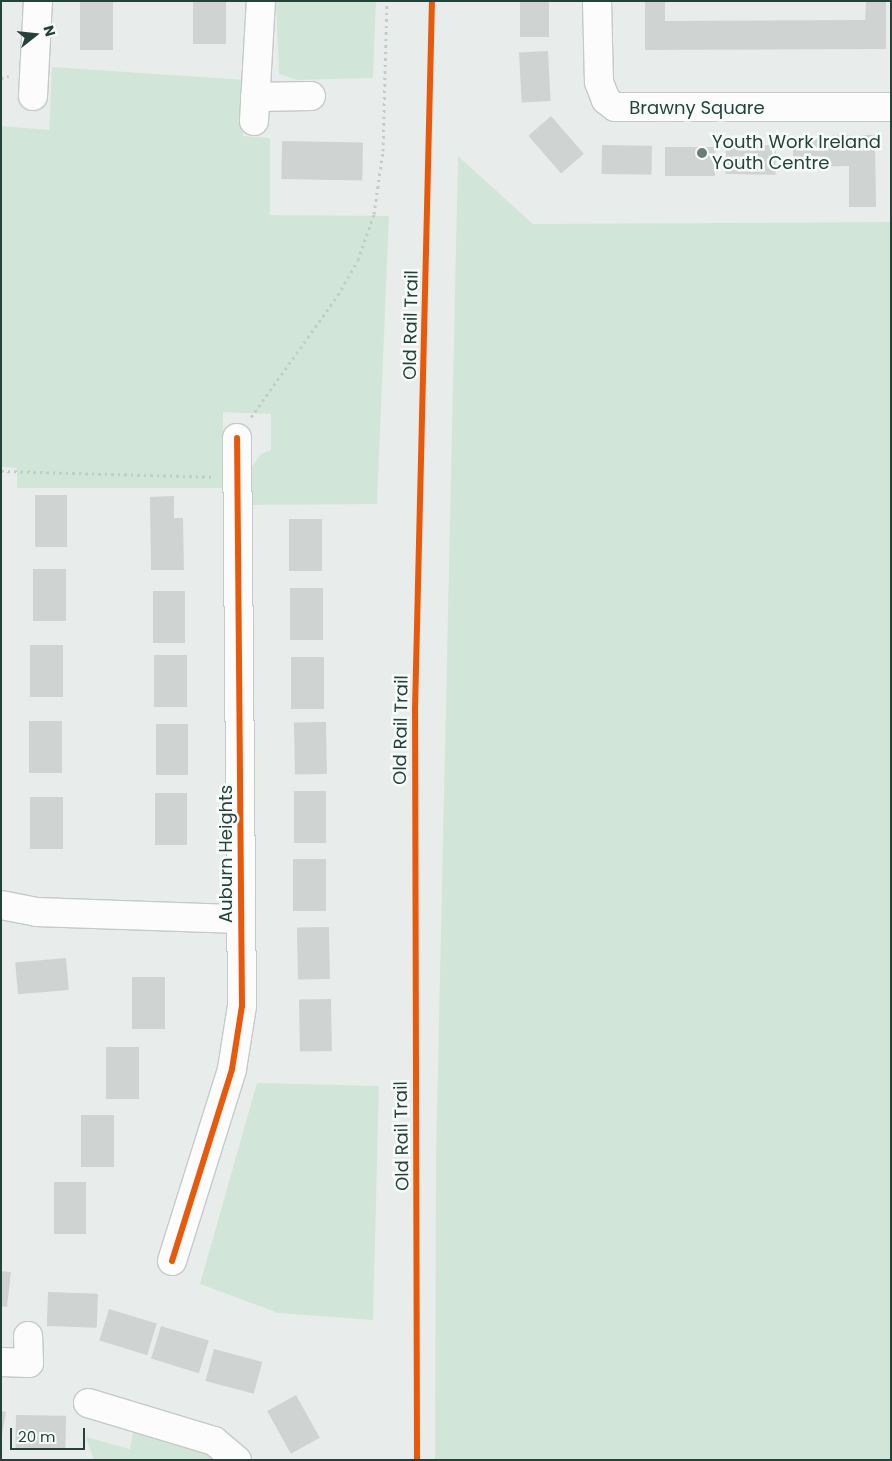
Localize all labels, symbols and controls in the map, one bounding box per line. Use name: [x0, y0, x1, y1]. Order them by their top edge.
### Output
north arrow: [10, 10, 60, 60]
text: N: [38, 23, 60, 39]
street label: Brawny Square: [629, 97, 765, 119]
place label: Youth Work Ireland Youth Centre: [712, 132, 881, 174]
marker: Youth Work Ireland Youth Centre: [696, 147, 708, 159]
street label: Old Rail Trail: [399, 270, 423, 380]
street label: Old Rail Trail: [389, 675, 413, 785]
street label: Auburn Heights: [215, 785, 237, 923]
street label: Old Rail Trail: [390, 1081, 414, 1191]
scale bar: [12, 1418, 88, 1450]
text: 20 m: [18, 1426, 56, 1447]

